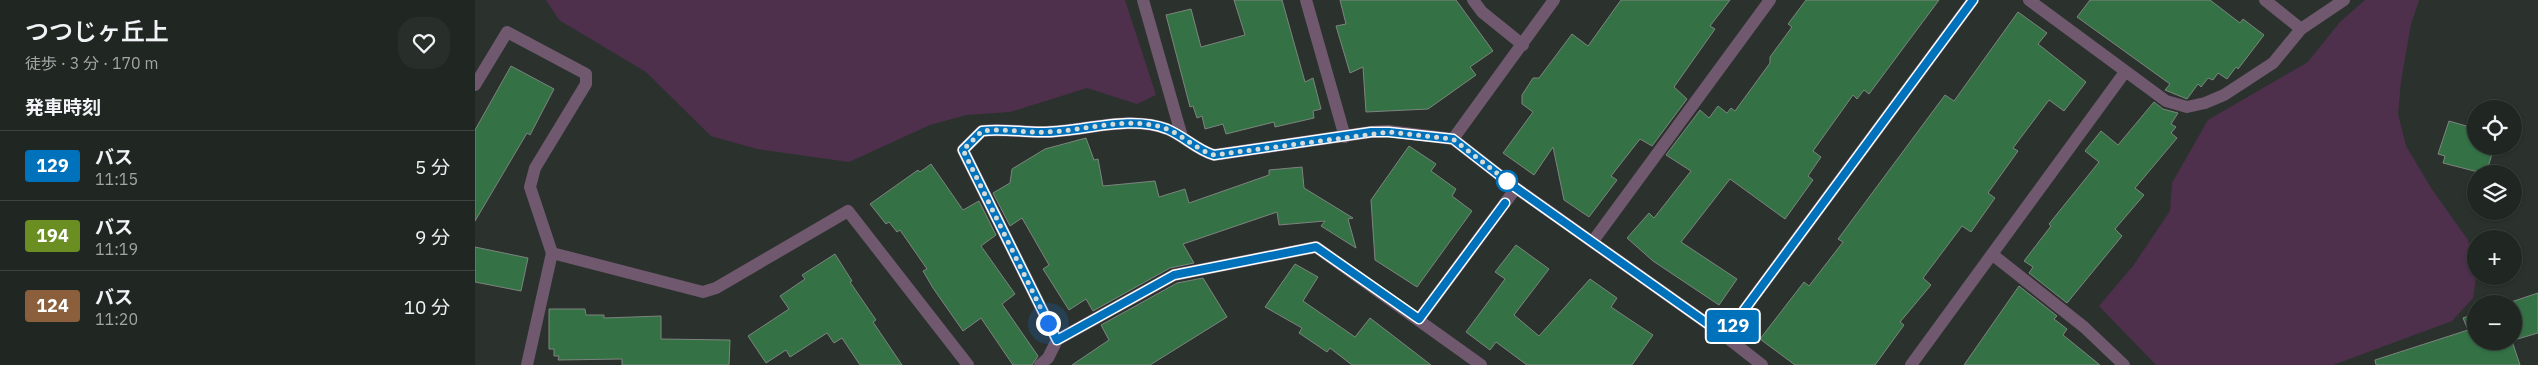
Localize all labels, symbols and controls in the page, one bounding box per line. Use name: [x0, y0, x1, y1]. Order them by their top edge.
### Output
text: つつじヶ丘上: [25, 15, 169, 47]
button: heart: [398, 17, 450, 69]
text: 徒歩 · 3 分 · 170 m: [25, 53, 158, 73]
text: 発車時刻: [25, 95, 101, 119]
map controls: [2467, 100, 2522, 350]
button: locate: [2467, 100, 2522, 155]
text: バス: [95, 145, 133, 169]
text: 129: [36, 154, 69, 177]
text: 5 分: [415, 155, 450, 179]
button: layers: [2467, 165, 2522, 220]
text: 11:15: [95, 169, 138, 189]
unlabelled marker: [1496, 170, 1518, 192]
text: バス: [95, 215, 133, 239]
text: 194: [36, 224, 69, 247]
text: 9 分: [415, 225, 450, 249]
button: +: [2467, 230, 2522, 285]
text: 11:19: [95, 239, 138, 259]
text: バス: [95, 285, 133, 309]
text: 124: [36, 294, 69, 317]
text: 10 分: [404, 295, 450, 319]
button: −: [2467, 295, 2522, 350]
text: 11:20: [95, 309, 138, 329]
line badge: 129: [1704, 310, 1762, 342]
your location: [1036, 311, 1061, 336]
text: 129: [1717, 314, 1749, 337]

